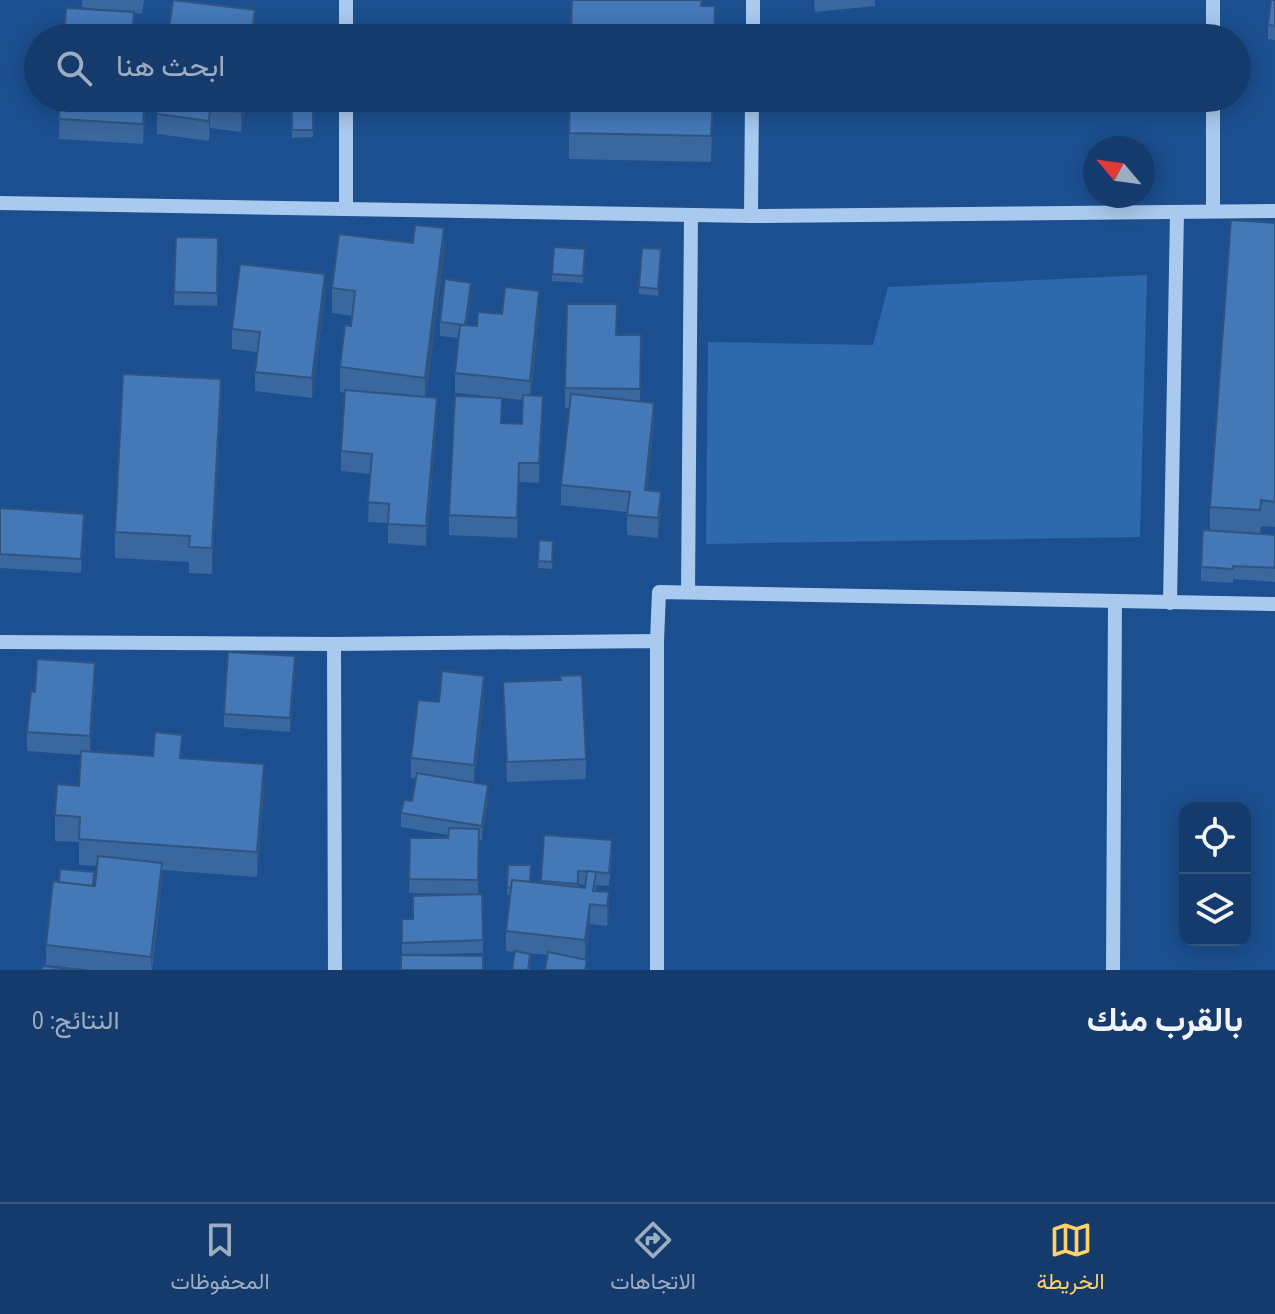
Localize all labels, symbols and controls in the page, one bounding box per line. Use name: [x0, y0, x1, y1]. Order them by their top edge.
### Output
search box: [24, 24, 1251, 112]
text: ابحث هنا: [116, 45, 225, 84]
icon: search: [52, 46, 96, 90]
north arrow: [1083, 136, 1155, 208]
map controls: [1179, 802, 1251, 946]
button: locate: [1179, 802, 1251, 874]
button: layers: [1179, 874, 1251, 946]
text: بالقرب منك: [1087, 996, 1243, 1040]
text: النتائج: 0: [32, 1003, 119, 1036]
tab: المحفوظات: [170, 1218, 270, 1301]
tab: الاتجاهات: [610, 1218, 696, 1301]
tab: الخريطة: [1037, 1218, 1105, 1301]

